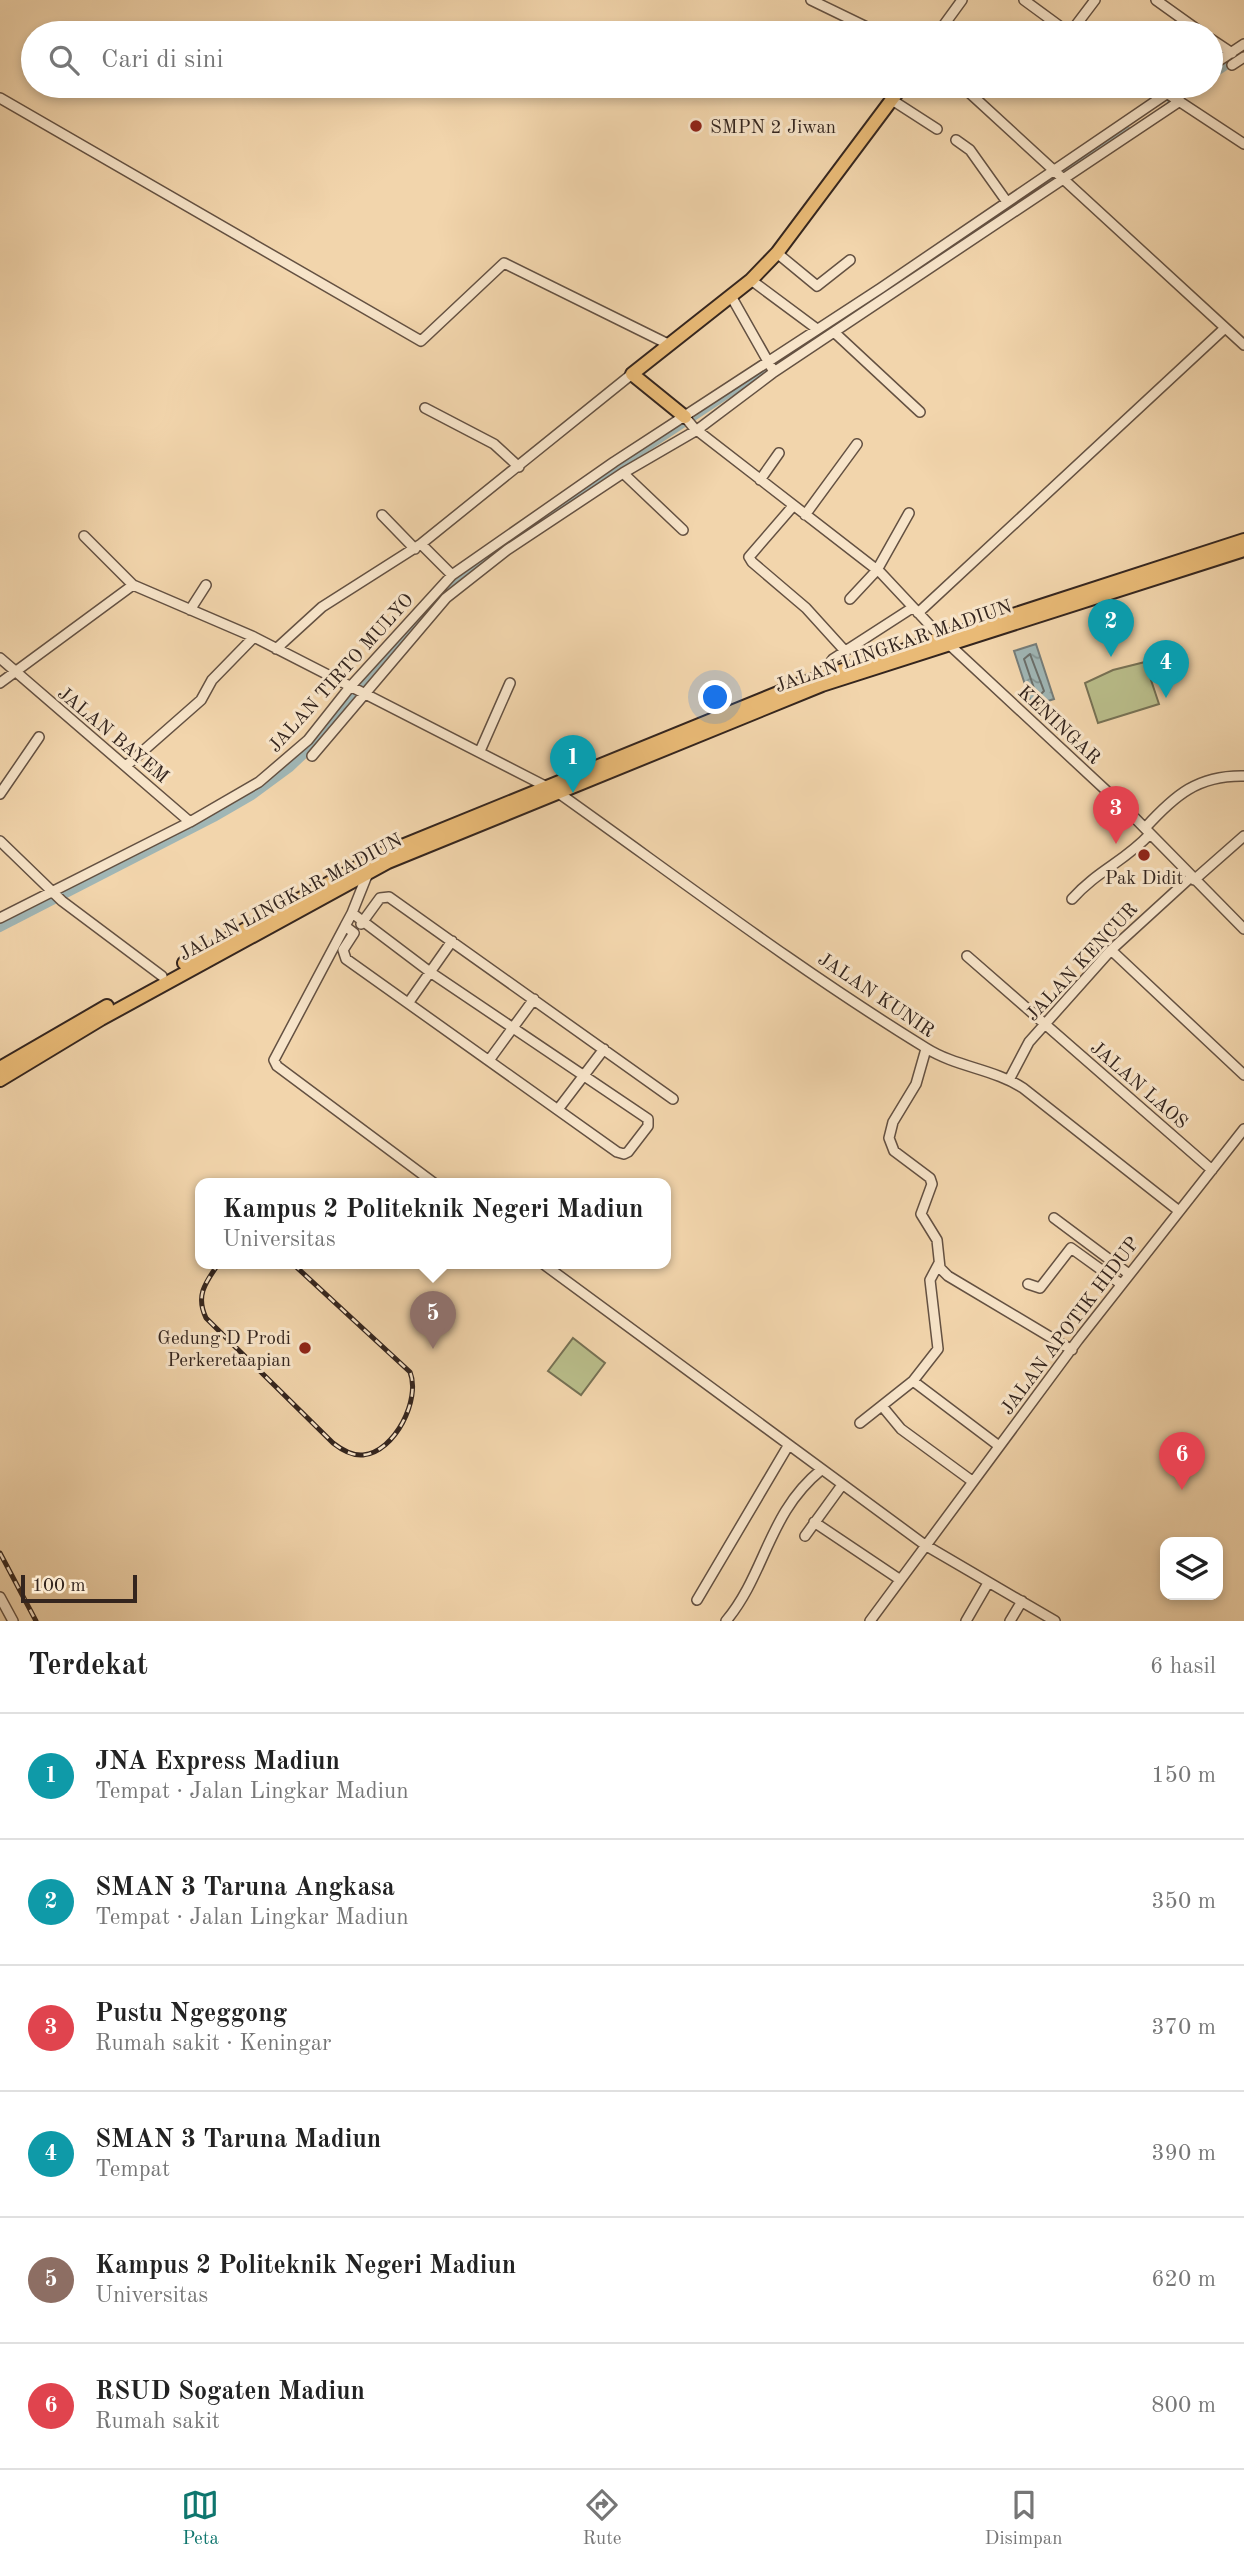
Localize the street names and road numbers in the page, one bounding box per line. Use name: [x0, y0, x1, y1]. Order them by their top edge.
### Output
street label: JALAN TIRTO MULYO: [266, 591, 418, 757]
street label: JALAN LINGKAR MADIUN: [773, 598, 1015, 697]
street label: KENINGAR: [1013, 683, 1103, 769]
street label: JALAN BAYEM: [53, 684, 171, 788]
street label: JALAN LINGKAR MADIUN: [177, 831, 406, 965]
street label: JALAN KENCUR: [1023, 900, 1142, 1026]
street label: JALAN KUNIR: [814, 950, 937, 1042]
street label: JALAN LAOS: [1086, 1039, 1191, 1133]
street label: JALAN APOTIK HIDUP: [998, 1234, 1144, 1419]

